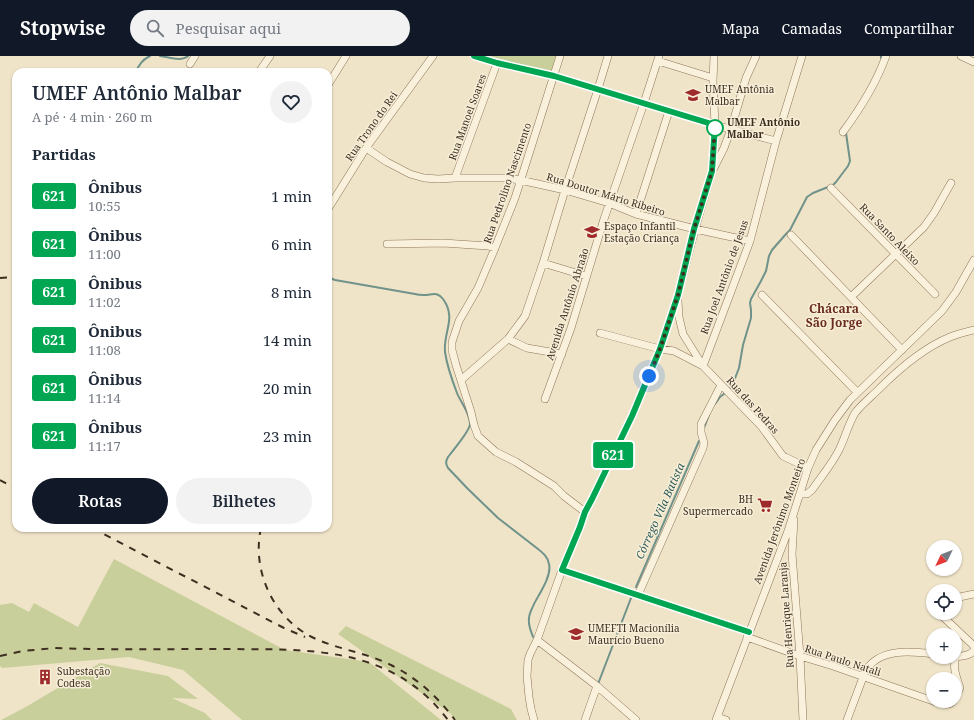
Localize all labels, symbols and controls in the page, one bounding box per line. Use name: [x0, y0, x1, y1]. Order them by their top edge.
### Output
search box: [130, 10, 410, 46]
text: Stopwise: [20, 15, 106, 41]
icon: search: [144, 17, 166, 39]
text: Pesquisar aqui: [176, 18, 281, 38]
text: Mapa: [722, 19, 760, 38]
text: Camadas: [782, 19, 842, 38]
text: Compartilhar: [864, 19, 954, 38]
street label: Rua Manoel Soares: [445, 71, 489, 162]
text: UMEF Antônio Malbar: [32, 80, 242, 106]
button: heart: [270, 81, 312, 123]
place label: UMEF Antônia Malbar: [705, 82, 775, 108]
school or university icon: UMEF Antônia Malbar: [684, 86, 702, 104]
street label: Rua Trono do Rei: [342, 88, 401, 164]
text: A pé · 4 min · 260 m: [32, 108, 152, 126]
place label: UMEF Antônio Malbar: [727, 115, 800, 141]
marker: UMEF Antônio Malbar: [706, 119, 724, 137]
street label: Rua Pedrolino Nascimento: [480, 121, 534, 245]
text: Partidas: [32, 144, 96, 164]
street label: Rua Doutor Mário Ribeiro: [545, 169, 667, 219]
text: Ônibus: [88, 177, 142, 197]
text: 621: [42, 186, 66, 205]
text: 1 min: [271, 186, 312, 206]
text: 10:55: [88, 197, 121, 215]
street label: Rua Santo Aleixo: [857, 200, 923, 268]
street label: Rua Joel Antônio de Jesus: [697, 217, 751, 336]
place label: Espaço Infantil Estação Criança: [604, 219, 680, 245]
school or university icon: Espaço Infantil Estação Criança: [583, 223, 601, 241]
text: Ônibus: [88, 225, 142, 245]
text: 621: [42, 234, 66, 253]
text: 6 min: [271, 234, 312, 254]
text: 11:00: [88, 245, 121, 263]
street label: Avenida Antônio Abraão: [542, 246, 592, 362]
text: Ônibus: [88, 273, 142, 293]
text: 621: [42, 282, 66, 301]
text: 8 min: [271, 282, 312, 302]
text: 11:02: [88, 293, 121, 311]
district label: Chácara São Jorge: [806, 300, 862, 331]
text: Ônibus: [88, 321, 142, 341]
text: 621: [42, 330, 66, 349]
text: 14 min: [263, 330, 312, 350]
text: 11:08: [88, 341, 121, 359]
your location: [639, 366, 659, 386]
text: Ônibus: [88, 369, 142, 389]
street label: Rua das Pedras: [724, 373, 783, 437]
text: 621: [42, 378, 66, 397]
text: 20 min: [263, 378, 312, 398]
text: 11:14: [88, 389, 121, 407]
text: Ônibus: [88, 417, 142, 437]
text: 621: [42, 426, 66, 445]
text: 23 min: [263, 426, 312, 446]
text: 11:17: [88, 437, 121, 455]
line badge: 621: [590, 442, 636, 468]
text: 621: [601, 445, 625, 464]
street label: Avenida Jerônimo Monteiro: [750, 456, 808, 586]
water label: Córrego Vila Batista: [632, 460, 688, 561]
button: Rotas: [32, 478, 168, 524]
button: Bilhetes: [176, 478, 312, 524]
place label: BH Supermercado: [683, 492, 753, 518]
supermarket icon: BH Supermercado: [756, 496, 774, 514]
north arrow: [926, 540, 962, 576]
map controls: [926, 540, 962, 708]
street label: Rua Henrique Laranja: [775, 561, 797, 669]
button: locate: [926, 584, 962, 620]
place label: UMEFTI Macionília Maurício Bueno: [588, 621, 680, 647]
school or university icon: UMEFTI Macionília Maurício Bueno: [567, 625, 585, 643]
button: +: [926, 628, 962, 664]
street label: Rua Paulo Natali: [803, 641, 884, 679]
place label: Subestação Codesa: [57, 664, 110, 690]
building icon: Subestação Codesa: [36, 668, 54, 686]
button: −: [926, 672, 962, 708]

